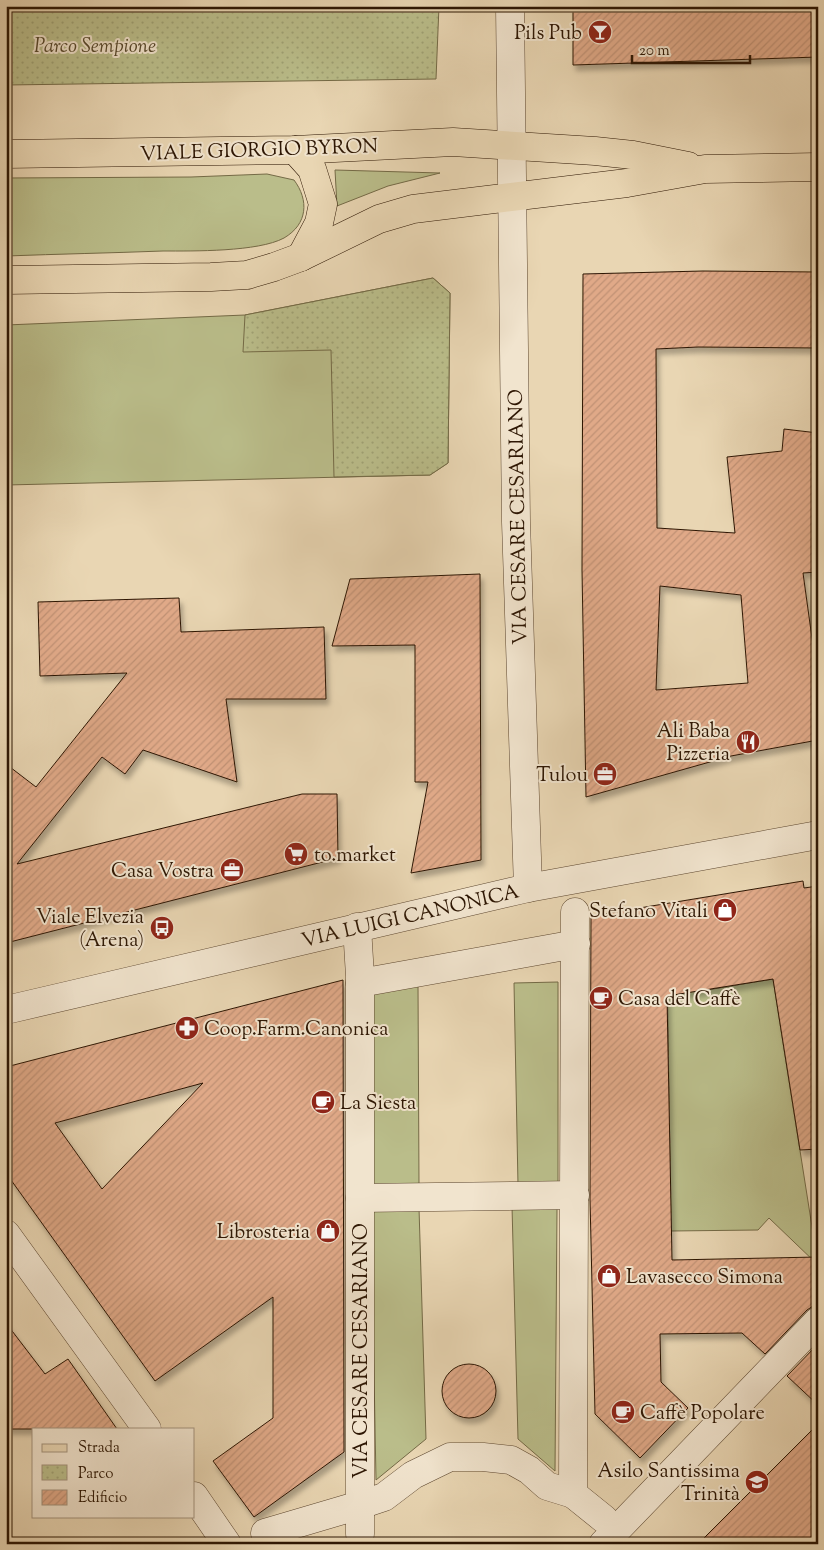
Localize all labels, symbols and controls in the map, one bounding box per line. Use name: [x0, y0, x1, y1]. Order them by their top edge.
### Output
bar icon: Pils Pub: [587, 19, 613, 45]
place label: Pils Pub: [514, 20, 582, 49]
scale bar: [632, 32, 749, 64]
park label: Parco Sempione: [34, 33, 156, 62]
text: 20 m: [639, 41, 670, 62]
street label: VIALE GIORGIO BYRON: [140, 133, 379, 170]
street label: VIA CESARE CESARIANO: [503, 389, 536, 645]
place label: Ali Baba Pizzeria: [656, 718, 730, 770]
restaurant icon: Ali Baba Pizzeria: [735, 729, 761, 755]
office icon: Tulou: [592, 761, 618, 787]
place label: Tulou: [536, 762, 588, 791]
supermarket icon: to.market: [283, 841, 309, 867]
place label: to.market: [314, 842, 396, 871]
office icon: Casa Vostra: [219, 857, 245, 883]
place label: Casa Vostra: [111, 858, 214, 887]
street label: VIA LUIGI CANONICA: [299, 878, 522, 957]
shop icon: Stefano Vitali: [712, 897, 738, 923]
place label: Stefano Vitali: [589, 898, 708, 927]
place label: Viale Elvezia (Arena): [36, 904, 144, 956]
bus stop icon: Viale Elvezia (Arena): [149, 915, 175, 941]
cafe icon: Casa del Caffè: [588, 985, 614, 1011]
place label: Casa del Caffè: [618, 986, 741, 1015]
pharmacy icon: Coop.Farm.Canonica: [174, 1015, 200, 1041]
place label: Coop.Farm.Canonica: [204, 1016, 388, 1045]
cafe icon: La Siesta: [310, 1089, 336, 1115]
place label: La Siesta: [340, 1090, 416, 1119]
shop icon: Librosteria: [315, 1218, 341, 1244]
place label: Librosteria: [217, 1219, 310, 1248]
street label: VIA CESARE CESARIANO: [348, 1223, 377, 1479]
shop icon: Lavasecco Simona: [596, 1263, 622, 1289]
place label: Lavasecco Simona: [626, 1264, 783, 1293]
cafe icon: Caffè Popolare: [610, 1399, 636, 1425]
place label: Caffè Popolare: [640, 1400, 765, 1429]
legend: [32, 1428, 195, 1518]
text: Strada: [78, 1438, 120, 1459]
place label: Asilo Santissima Trinità: [597, 1458, 740, 1510]
text: Parco: [78, 1464, 114, 1485]
school or university icon: Asilo Santissima Trinità: [744, 1469, 770, 1495]
text: Edificio: [78, 1488, 127, 1509]

